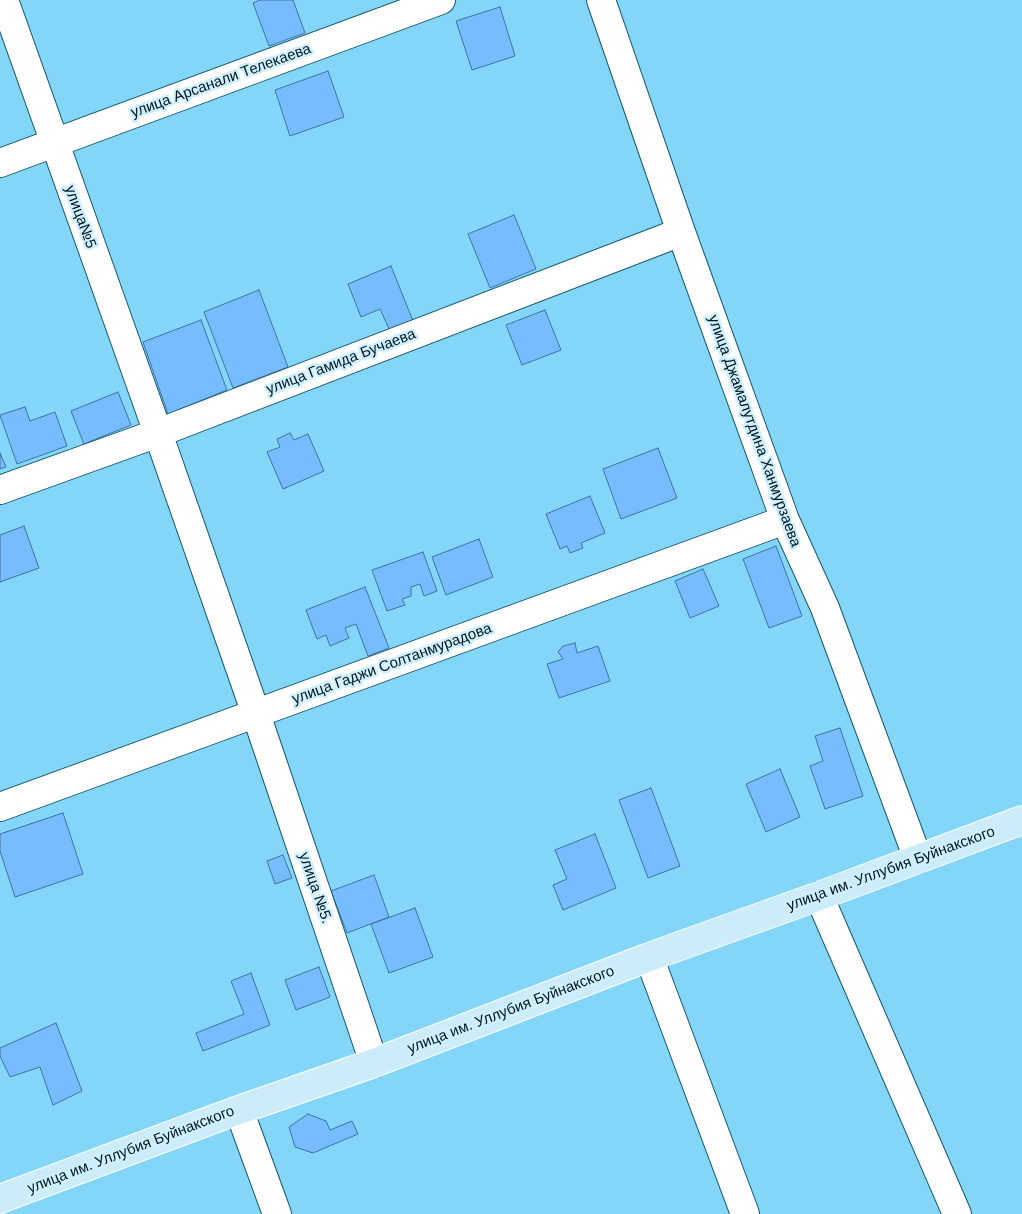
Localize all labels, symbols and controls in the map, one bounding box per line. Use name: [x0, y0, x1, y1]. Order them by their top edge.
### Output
street label: улица Арсанали Телекаева: [128, 40, 314, 122]
street label: улица№5: [60, 183, 100, 251]
street label: улица Джамалутдина Ханмурзаева: [704, 313, 804, 549]
street label: улица Гамида Бучаева: [264, 325, 418, 399]
street label: улица Гаджи Солтанмурадова: [290, 619, 494, 709]
street label: улица им. Уллубия Буйнакского: [784, 823, 998, 915]
street label: улица №5.: [294, 850, 336, 926]
street label: улица им. Уллубия Буйнакского: [405, 962, 617, 1058]
street label: улица им. Уллубия Буйнакского: [25, 1102, 237, 1198]

